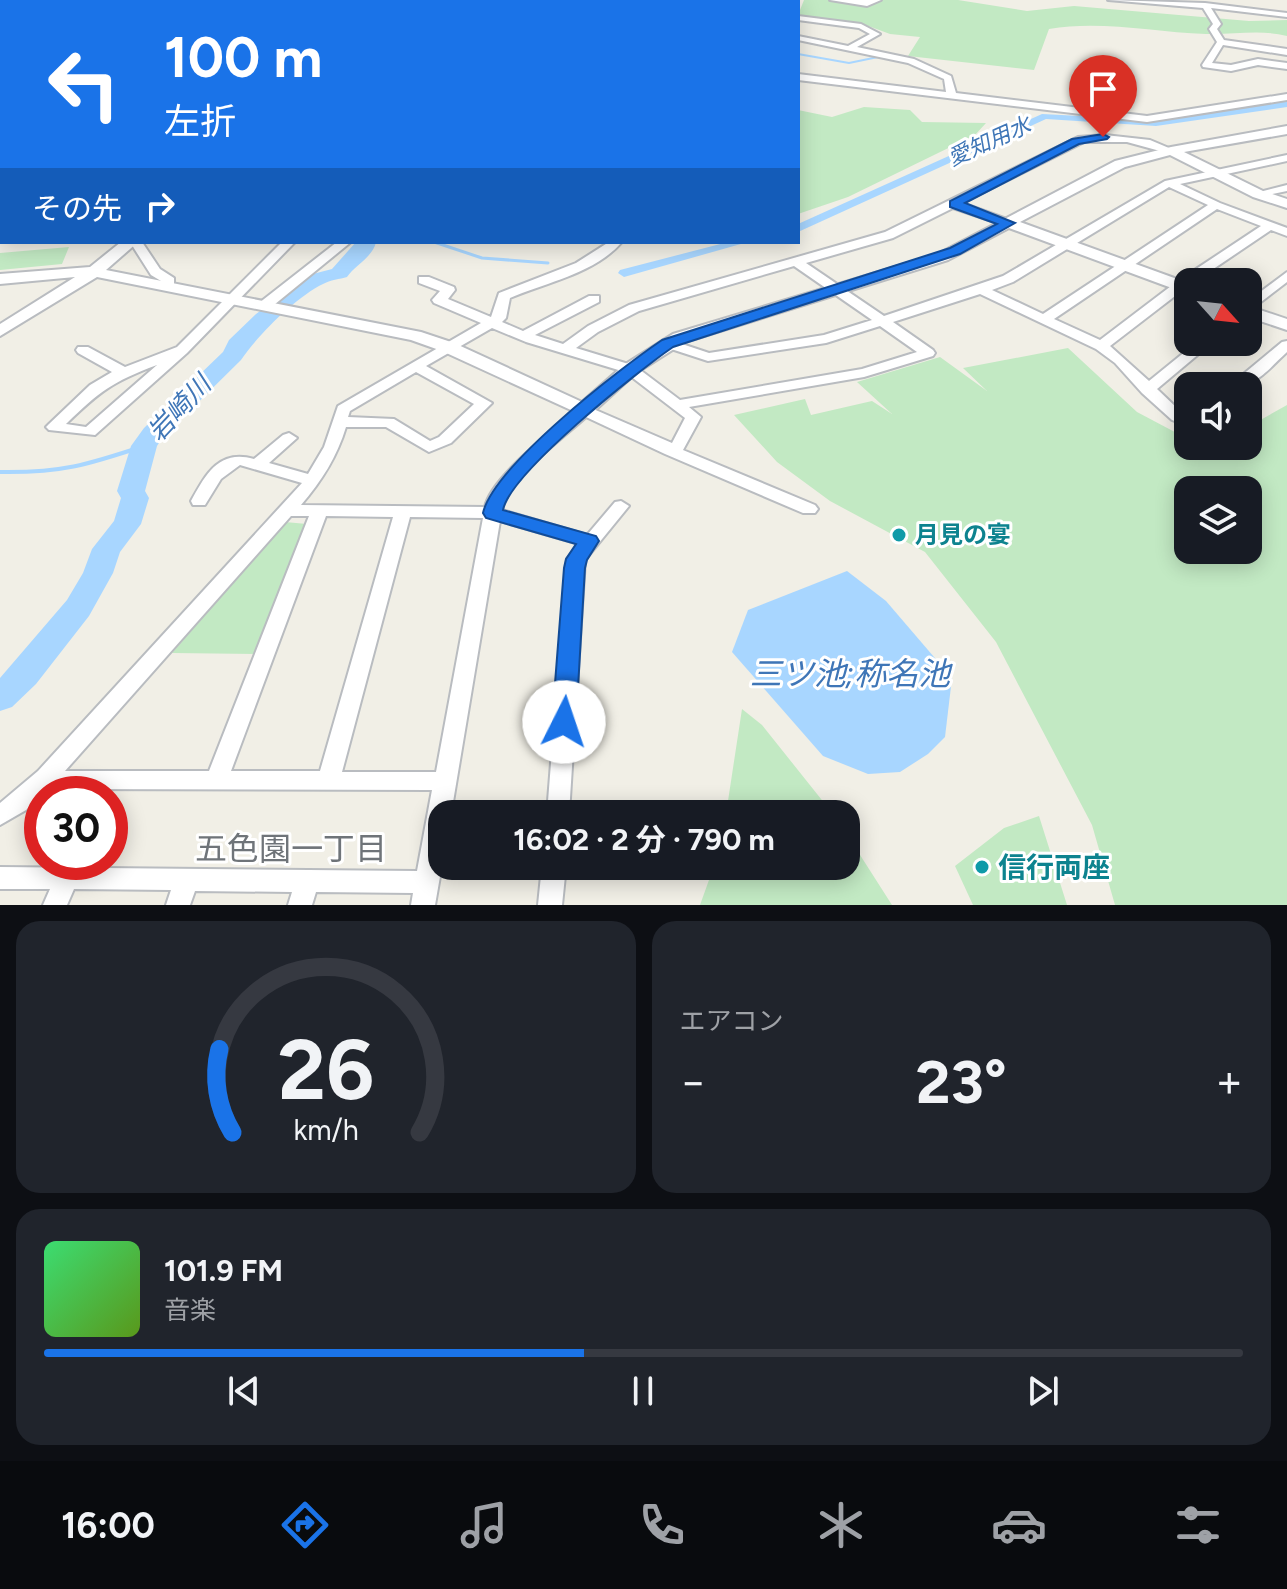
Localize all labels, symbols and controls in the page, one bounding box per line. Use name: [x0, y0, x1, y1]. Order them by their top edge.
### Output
text: 100 m: [164, 24, 322, 91]
icon: left: [32, 32, 136, 136]
pin: [1069, 55, 1137, 137]
icon: arrive: [1081, 67, 1125, 111]
text: 左折: [164, 100, 236, 143]
water label: 愛知用水: [944, 110, 1037, 172]
icon: right: [138, 184, 182, 228]
text: その先: [32, 190, 122, 227]
north arrow: [1174, 268, 1262, 356]
map controls: [1174, 268, 1262, 564]
water label: 岩崎川: [141, 366, 219, 447]
button: sound: [1174, 372, 1262, 460]
button: layers: [1174, 476, 1262, 564]
place label: 月見の宴: [915, 520, 1011, 549]
marker: 月見の宴: [890, 526, 908, 544]
water label: 三ツ池;称名池: [750, 655, 953, 693]
position arrow: [522, 680, 606, 764]
speed limit sign: 30: [24, 776, 128, 880]
text: 16:02 · 2 分 · 790 m: [513, 821, 775, 858]
district label: 五色園一丁目: [195, 830, 387, 868]
place label: 信行両座: [998, 850, 1110, 884]
marker: 信行両座: [973, 858, 991, 876]
text: エアコン: [680, 1005, 784, 1037]
text: 26: [278, 1020, 374, 1120]
text: 23°: [916, 1046, 1007, 1118]
text: −: [680, 1055, 707, 1108]
text: +: [1216, 1055, 1243, 1108]
text: km/h: [293, 1113, 358, 1147]
text: 101.9 FM: [164, 1252, 283, 1289]
text: 音楽: [164, 1294, 216, 1326]
icon: previous: [222, 1369, 266, 1413]
icon: pause: [621, 1369, 665, 1413]
icon: next: [1021, 1369, 1065, 1413]
icon: directions: [277, 1497, 333, 1553]
icon: music: [456, 1497, 512, 1553]
icon: phone: [634, 1497, 690, 1553]
icon: climate: [813, 1497, 869, 1553]
icon: car: [991, 1497, 1047, 1553]
icon: filters: [1170, 1497, 1226, 1553]
text: 16:00: [61, 1504, 155, 1547]

